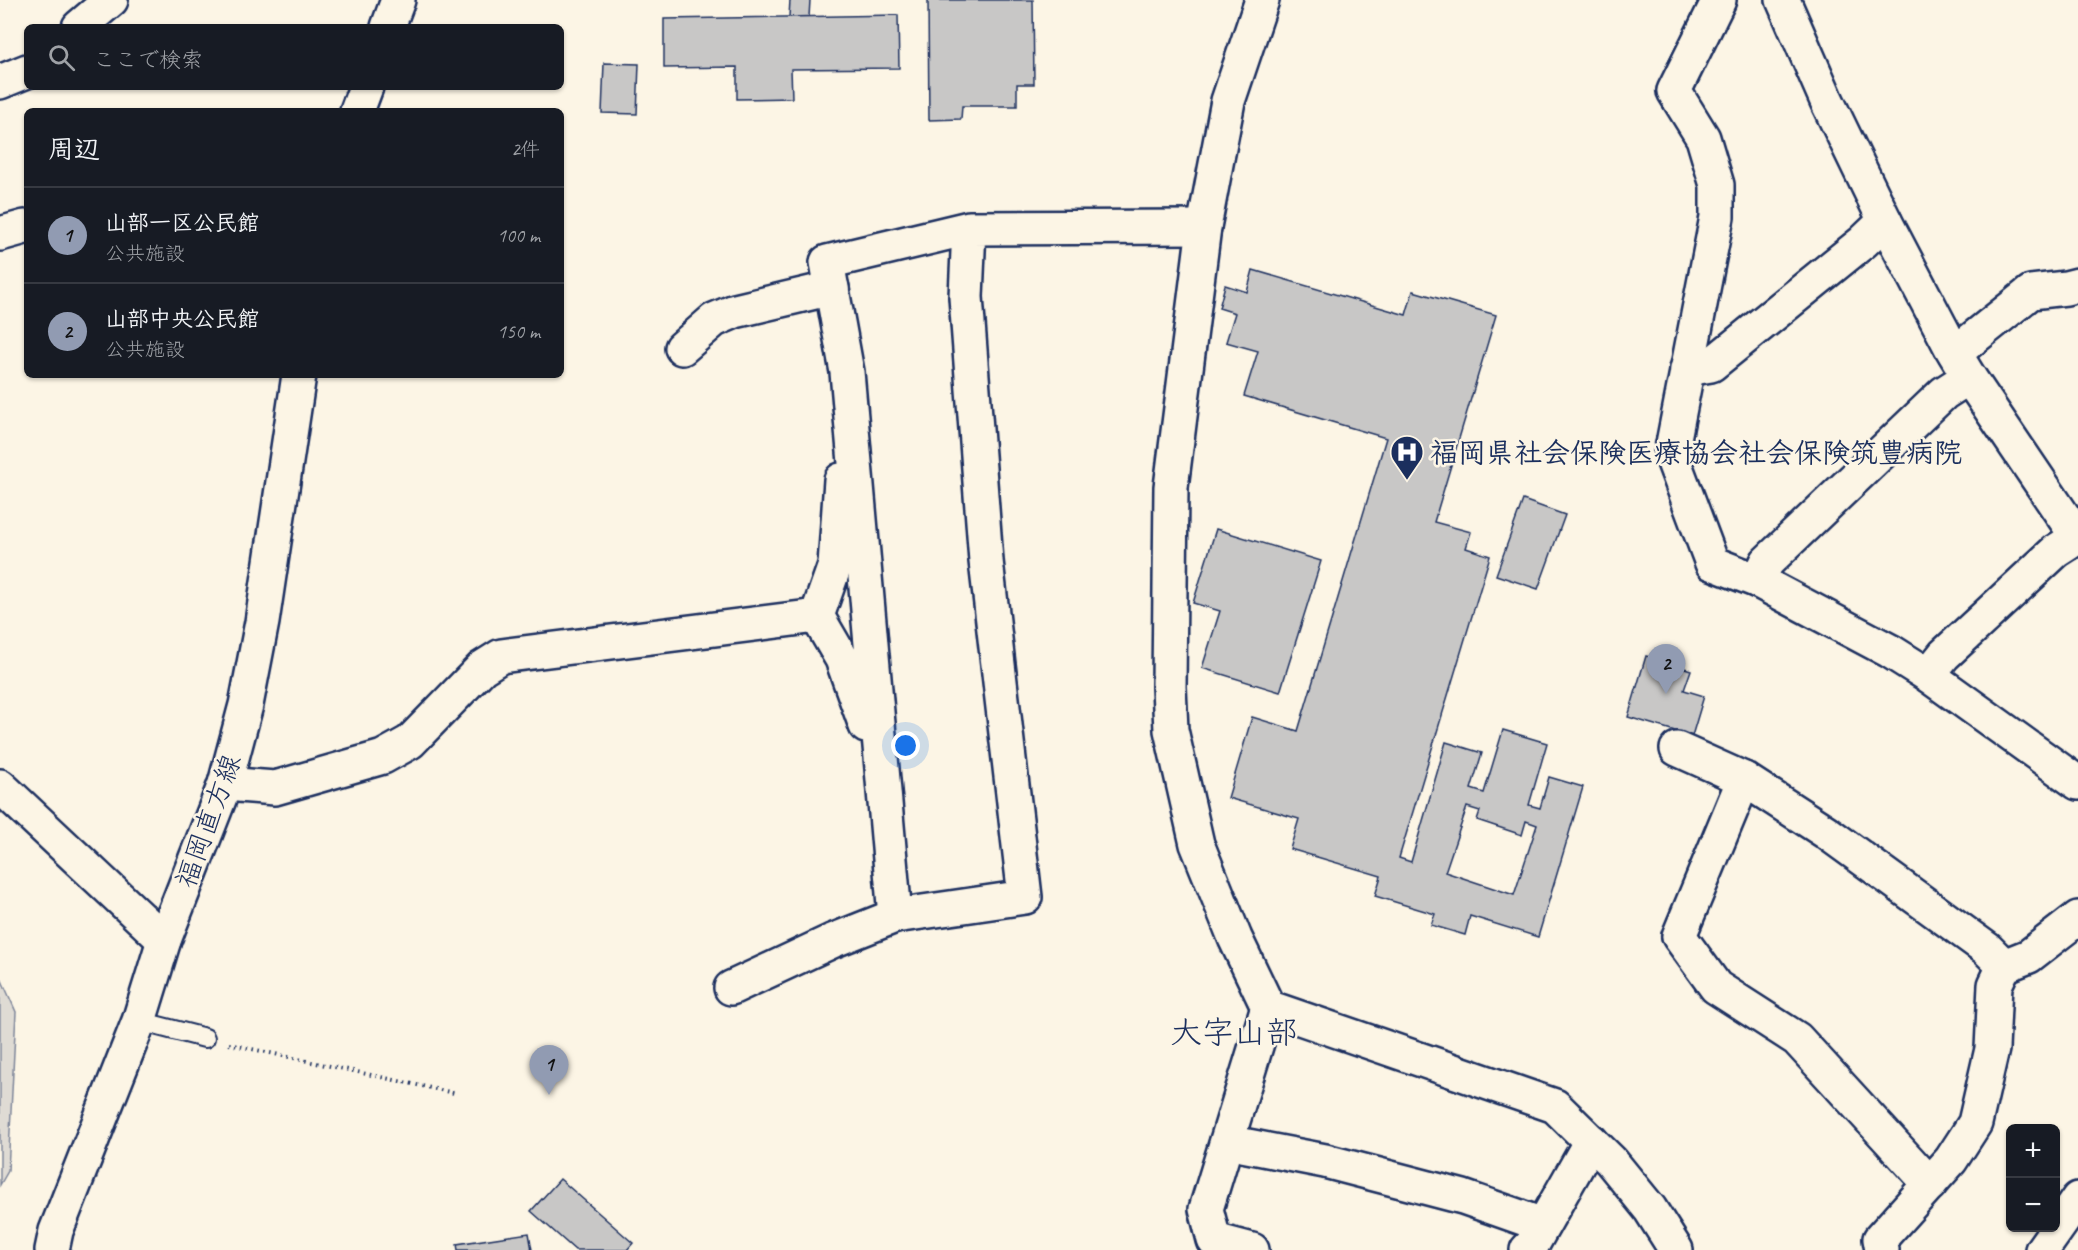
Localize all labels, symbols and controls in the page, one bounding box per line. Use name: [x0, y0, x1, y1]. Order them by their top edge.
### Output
search box: [24, 24, 564, 90]
icon: search: [45, 41, 78, 74]
text: ここで検索: [93, 46, 203, 74]
text: 周辺: [48, 133, 100, 166]
text: 2件: [511, 137, 540, 162]
text: 山部一区公民館: [105, 209, 259, 237]
text: 1: [63, 223, 72, 248]
text: 100 m: [497, 223, 540, 248]
text: 公共施設: [105, 241, 185, 266]
text: 山部中央公民館: [105, 305, 259, 333]
text: 2: [63, 319, 72, 344]
text: 150 m: [497, 319, 540, 344]
text: 公共施設: [105, 337, 185, 362]
hospital icon: 福岡県社会保険医療協会社会保険筑豊病院: [1389, 434, 1425, 481]
place label: 福岡県社会保険医療協会社会保険筑豊病院: [1430, 435, 1962, 470]
pin: 2: [1646, 644, 1686, 694]
your location: [891, 731, 920, 760]
street label: 福岡直方線: [168, 749, 248, 893]
district label: 大字山部: [1170, 1012, 1298, 1053]
pin: 1: [530, 1046, 568, 1095]
map controls: [2006, 1124, 2060, 1232]
button: +: [2006, 1124, 2060, 1178]
button: −: [2006, 1178, 2060, 1232]

